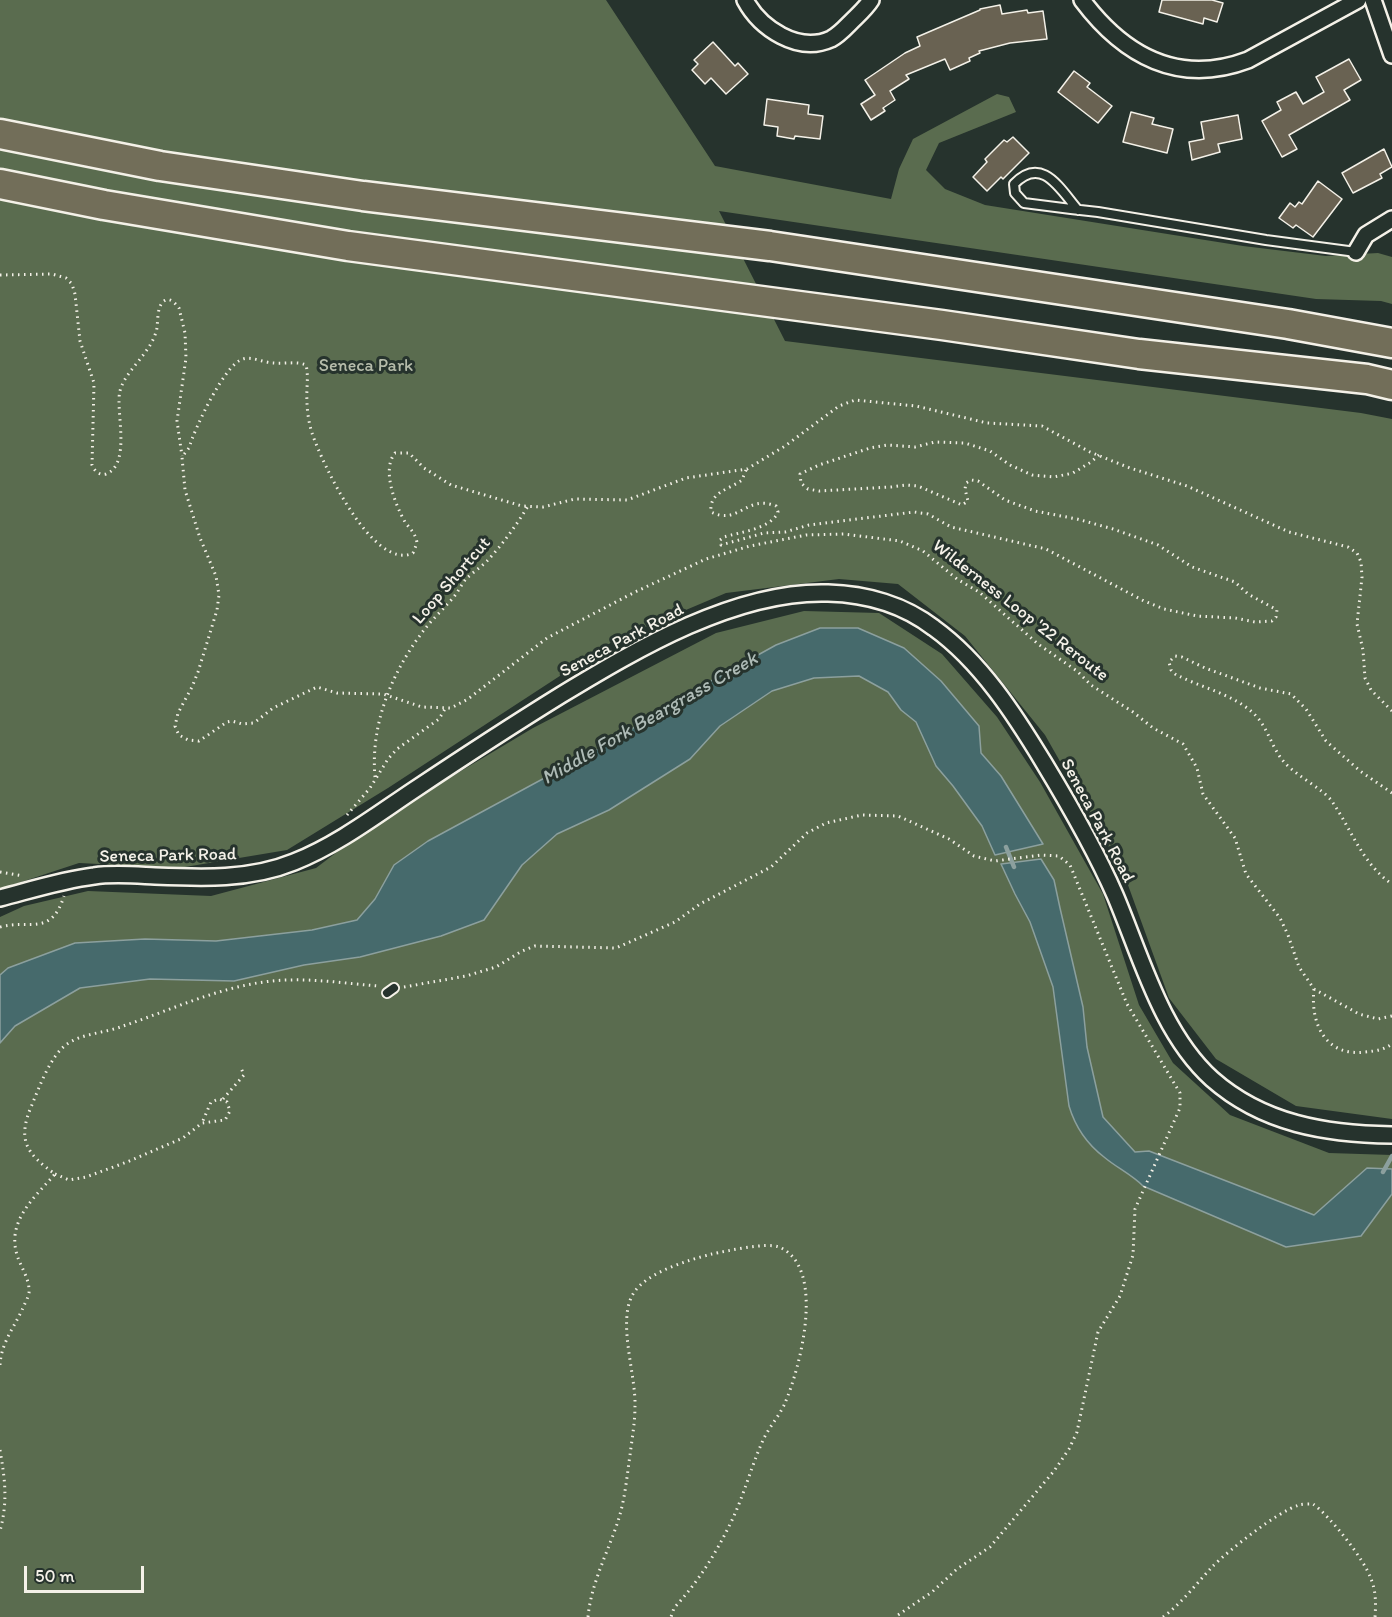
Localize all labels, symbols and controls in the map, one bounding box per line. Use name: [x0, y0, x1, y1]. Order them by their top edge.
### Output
park label: Seneca Park: [319, 355, 413, 377]
street label: Loop Shortcut: [408, 533, 496, 629]
street label: Wilderness Loop '22 Reroute: [928, 535, 1112, 687]
street label: Seneca Park Road: [556, 599, 688, 683]
water label: Middle Fork Beargrass Creek: [538, 647, 762, 791]
street label: Seneca Park Road: [1055, 755, 1139, 887]
street label: Seneca Park Road: [99, 844, 237, 868]
scale bar: [27, 1554, 147, 1592]
text: 50 m: [35, 1565, 75, 1587]

